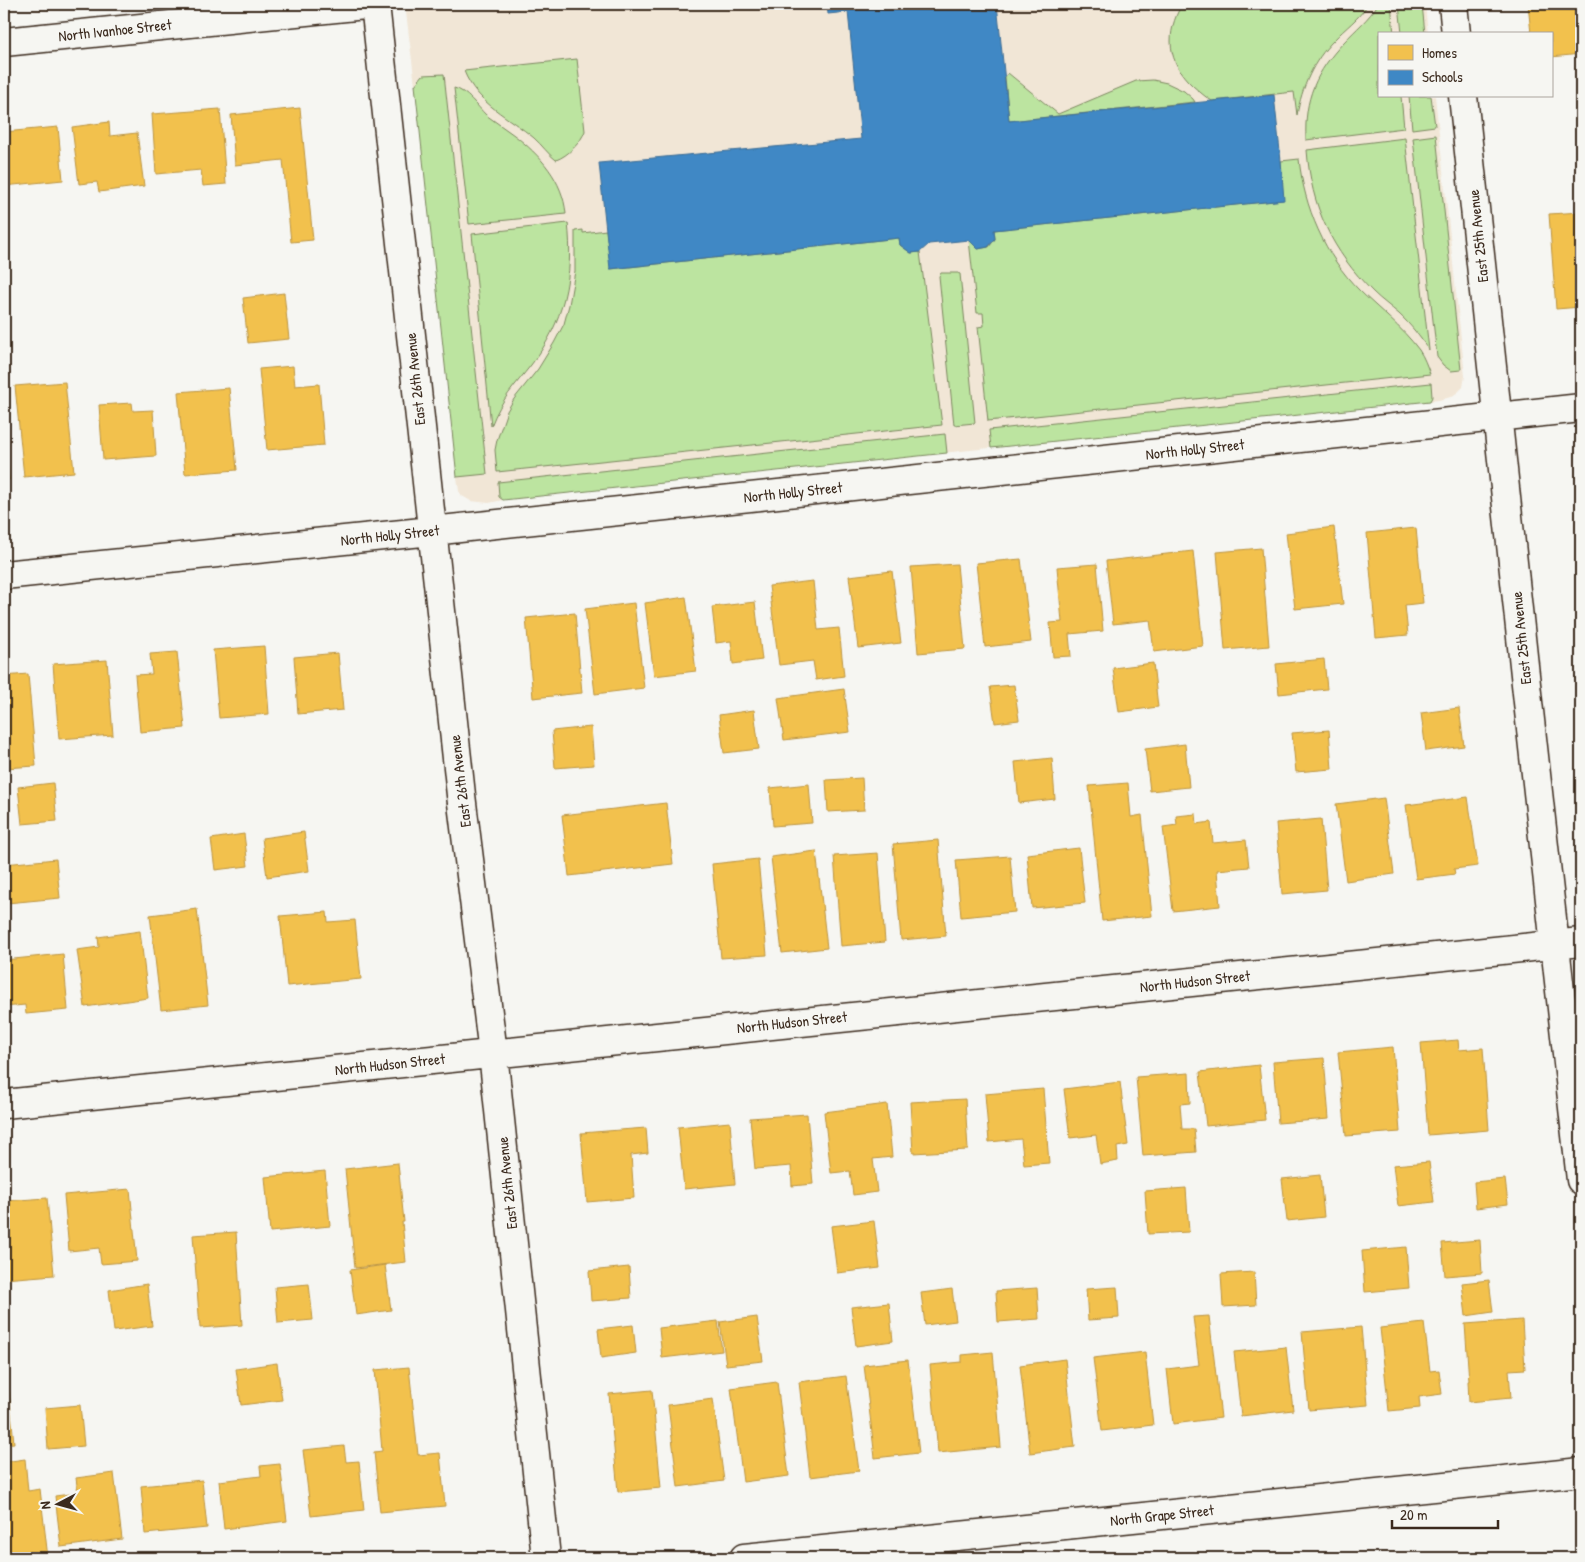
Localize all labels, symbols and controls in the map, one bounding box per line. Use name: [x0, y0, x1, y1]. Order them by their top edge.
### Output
street label: North Ivanhoe Street: [57, 14, 173, 46]
legend: [1378, 32, 1552, 98]
text: Homes: [1422, 42, 1457, 63]
text: Schools: [1422, 66, 1463, 87]
street label: East 25th Avenue: [1463, 189, 1493, 283]
street label: East 26th Avenue: [400, 332, 430, 426]
street label: North Holly Street: [1145, 433, 1246, 465]
street label: North Holly Street: [743, 476, 844, 508]
street label: North Holly Street: [340, 519, 441, 551]
street label: East 25th Avenue: [1506, 591, 1536, 685]
street label: East 26th Avenue: [444, 734, 476, 828]
street label: North Hudson Street: [1139, 965, 1252, 997]
street label: North Hudson Street: [736, 1006, 849, 1038]
street label: North Hudson Street: [334, 1048, 447, 1080]
street label: East 26th Avenue: [492, 1136, 522, 1230]
north arrow: [32, 1480, 82, 1530]
scale bar: [1392, 1497, 1499, 1529]
street label: North Grape Street: [1109, 1499, 1216, 1531]
text: N: [35, 1500, 54, 1510]
text: 20 m: [1400, 1504, 1427, 1525]

